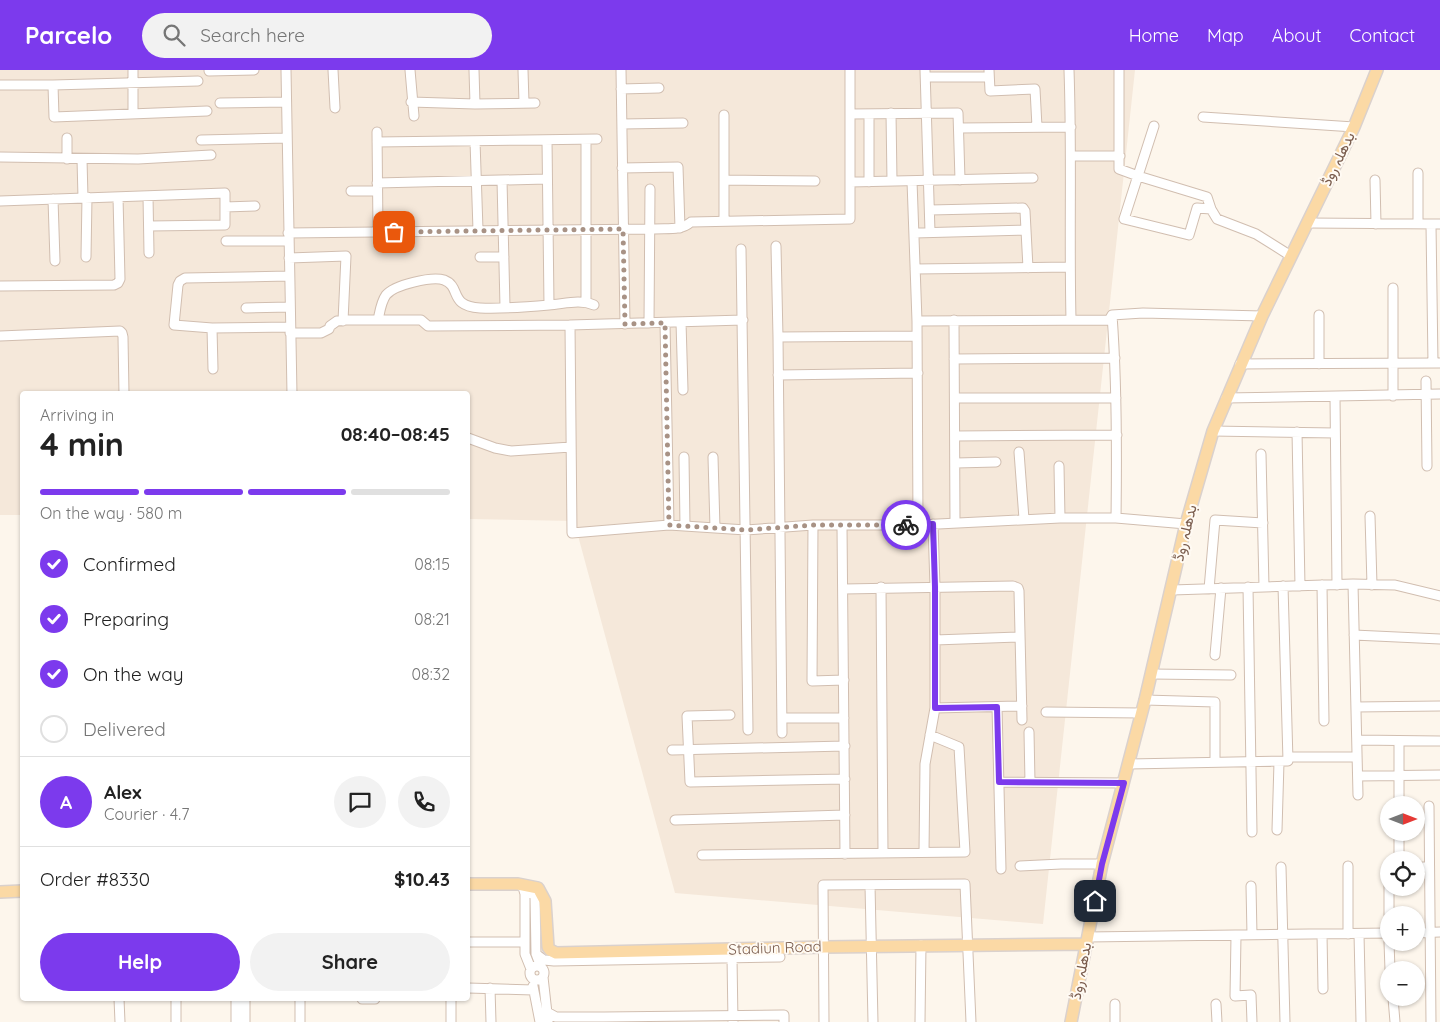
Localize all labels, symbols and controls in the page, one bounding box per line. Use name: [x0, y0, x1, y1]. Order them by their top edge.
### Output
search box: [142, 13, 492, 58]
text: Parcelo: [25, 20, 112, 50]
icon: search: [160, 21, 188, 49]
text: Search here: [200, 23, 305, 47]
text: Home: [1129, 24, 1179, 47]
text: Map: [1207, 24, 1244, 47]
text: About: [1272, 24, 1322, 47]
text: Contact: [1350, 24, 1415, 47]
street label: بدھلہ روڈ: [1316, 129, 1359, 189]
pin: [373, 211, 415, 253]
icon: bag: [380, 218, 408, 246]
text: Arriving in: [40, 405, 114, 425]
text: 08:40–08:45: [341, 422, 450, 446]
text: 4 min: [40, 424, 124, 464]
courier: [881, 500, 931, 550]
text: On the way · 580 m: [40, 503, 182, 523]
street label: بدھلہ روڈ: [1168, 503, 1201, 563]
icon: bike: [892, 511, 920, 539]
icon: check: [40, 550, 68, 578]
text: Confirmed: [83, 552, 176, 576]
text: 08:15: [414, 554, 450, 574]
icon: check: [40, 605, 68, 633]
text: Preparing: [83, 607, 169, 631]
text: 08:21: [414, 609, 450, 629]
icon: check: [40, 660, 68, 688]
text: On the way: [83, 662, 184, 686]
text: 08:32: [412, 664, 450, 684]
text: Delivered: [83, 717, 166, 741]
button: chat: [334, 776, 386, 828]
button: phone: [398, 776, 450, 828]
text: Alex: [104, 780, 142, 804]
text: A: [60, 790, 72, 814]
north arrow: [1380, 796, 1425, 841]
map controls: [1380, 796, 1425, 1006]
text: Courier · 4.7: [104, 804, 189, 824]
button: locate: [1380, 851, 1425, 896]
text: Order #8330: [40, 867, 150, 891]
text: $10.43: [394, 867, 450, 891]
pin: [1074, 880, 1116, 922]
icon: home: [1081, 887, 1109, 915]
button: +: [1380, 906, 1425, 951]
button: Help: [40, 933, 240, 991]
button: Share: [250, 933, 450, 991]
street label: Stadiun Road: [728, 936, 822, 959]
street label: بدھلہ روڈ: [1066, 941, 1095, 1001]
button: −: [1380, 961, 1425, 1006]

